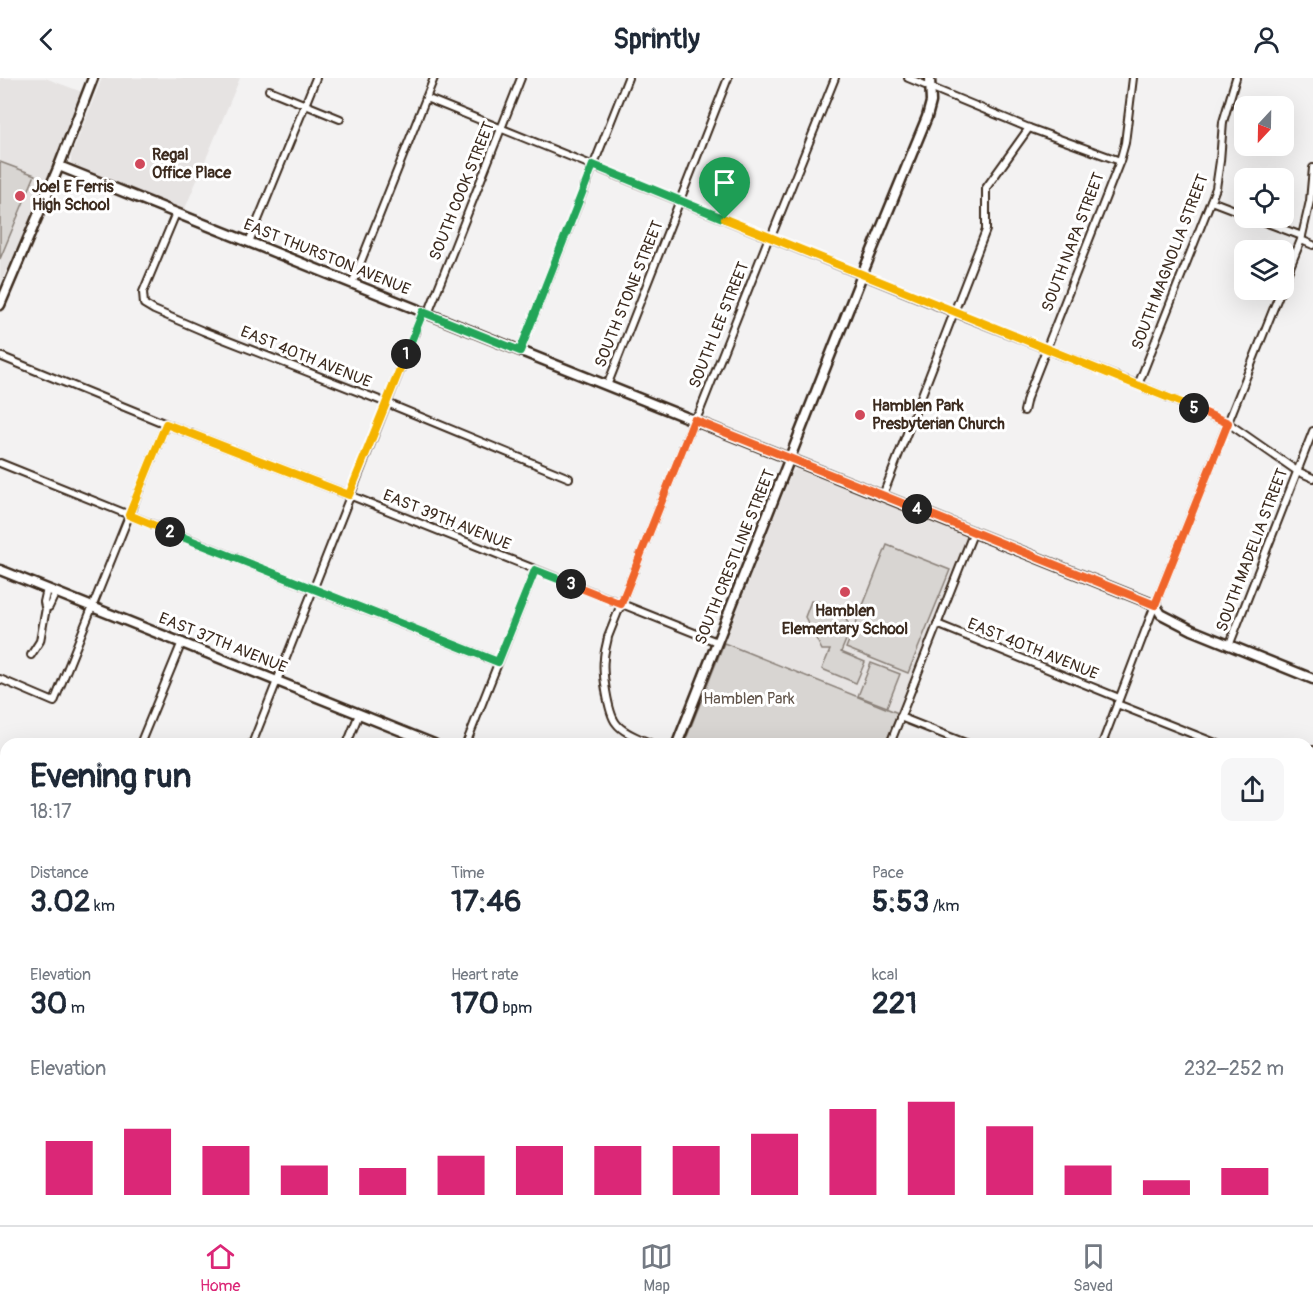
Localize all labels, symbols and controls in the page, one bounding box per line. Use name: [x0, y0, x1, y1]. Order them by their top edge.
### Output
icon: back: [30, 23, 63, 56]
text: Sprintly: [613, 23, 700, 56]
icon: person: [1250, 23, 1283, 56]
north arrow: [1234, 96, 1294, 156]
map controls: [1234, 96, 1294, 300]
street label: SOUTH COOK STREET: [425, 118, 499, 263]
place label: Regal Office Place: [152, 145, 232, 183]
marker: Regal Office Place: [133, 157, 147, 171]
pin: [699, 157, 750, 219]
icon: arrive: [708, 166, 741, 199]
button: locate: [1234, 168, 1294, 228]
street label: SOUTH NAPA STREET: [1037, 169, 1109, 315]
street label: SOUTH MAGNOLIA STREET: [1127, 171, 1213, 353]
place label: Joel E Ferris High School: [32, 177, 115, 215]
marker: Joel E Ferris High School: [13, 189, 27, 203]
street label: EAST THURSTON AVENUE: [241, 214, 413, 300]
street label: SOUTH STONE STREET: [590, 218, 668, 370]
button: layers: [1234, 240, 1294, 300]
street label: SOUTH LEE STREET: [684, 259, 754, 391]
street label: EAST 40TH AVENUE: [238, 322, 374, 392]
pin: 1: [391, 339, 421, 369]
text: 1: [403, 344, 409, 364]
pin: 5: [1179, 393, 1209, 423]
place label: Hamblen Park Presbyterian Church: [872, 396, 1005, 434]
text: 5: [1190, 398, 1198, 418]
marker: Hamblen Park Presbyterian Church: [853, 408, 867, 422]
street label: SOUTH MADELIA STREET: [1212, 465, 1292, 634]
street label: SOUTH CRESTLINE STREET: [691, 466, 779, 648]
street label: EAST 39TH AVENUE: [380, 485, 514, 555]
pin: 4: [902, 494, 932, 524]
text: 4: [912, 499, 922, 519]
pin: 2: [155, 517, 185, 547]
text: 2: [166, 522, 174, 542]
pin: 3: [556, 569, 586, 599]
text: 3: [567, 574, 575, 594]
marker: Hamblen Elementary School: [838, 585, 852, 599]
place label: Hamblen Elementary School: [782, 601, 908, 639]
street label: EAST 37TH AVENUE: [156, 608, 290, 678]
street label: EAST 40TH AVENUE: [965, 614, 1101, 684]
park label: Hamblen Park: [703, 689, 795, 709]
text: Evening run: [30, 756, 191, 797]
button: share: [1221, 758, 1284, 821]
text: 18:17: [30, 799, 72, 824]
text: Distance: [30, 863, 89, 883]
text: Time: [451, 863, 484, 883]
text: Pace: [872, 863, 904, 883]
text: 3.02: [30, 883, 91, 920]
text: 17:46: [451, 883, 521, 920]
text: 5:53: [872, 883, 929, 920]
text: km: [91, 896, 115, 916]
text: /km: [929, 896, 959, 916]
text: Elevation: [30, 965, 91, 985]
text: Heart rate: [451, 965, 518, 985]
text: kcal: [872, 965, 898, 985]
text: 30: [30, 985, 67, 1022]
text: 170: [451, 985, 499, 1022]
text: 221: [872, 985, 917, 1022]
text: m: [67, 998, 85, 1018]
text: bpm: [499, 998, 532, 1018]
text: Elevation: [30, 1056, 106, 1081]
text: 232–252 m: [1184, 1056, 1284, 1081]
tab: Home: [200, 1240, 240, 1296]
tab: Map: [640, 1240, 673, 1296]
tab: Saved: [1073, 1240, 1113, 1296]

